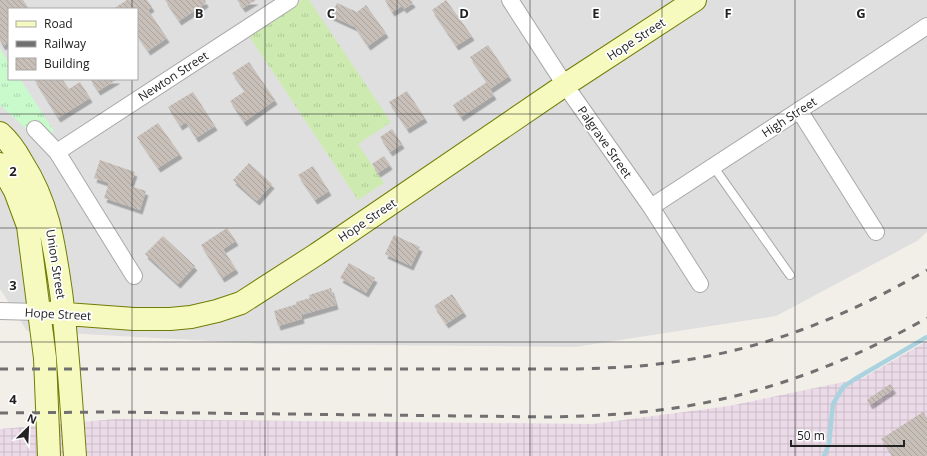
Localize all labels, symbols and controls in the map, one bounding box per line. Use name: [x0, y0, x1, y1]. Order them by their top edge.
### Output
text: B: [195, 4, 204, 22]
text: C: [327, 4, 335, 22]
text: D: [459, 4, 469, 22]
text: E: [592, 4, 600, 22]
text: F: [724, 4, 732, 22]
text: G: [856, 4, 866, 22]
legend: [8, 8, 138, 80]
street label: Hope Street: [603, 14, 669, 64]
text: Road: [44, 15, 73, 32]
text: Railway: [44, 35, 87, 52]
street label: Newton Street: [135, 47, 211, 105]
text: Building: [44, 55, 90, 72]
street label: High Street: [758, 93, 820, 141]
street label: Palgrave Street: [574, 103, 636, 181]
text: 2: [9, 162, 17, 180]
street label: Hope Street: [335, 194, 399, 246]
street label: Union Street: [42, 228, 70, 300]
text: 3: [9, 276, 17, 294]
street label: Hope Street: [24, 304, 92, 324]
text: 4: [9, 390, 17, 408]
north arrow: [8, 408, 48, 448]
text: N: [25, 410, 39, 427]
scale bar: [791, 422, 904, 448]
text: 50 m: [797, 427, 825, 444]

